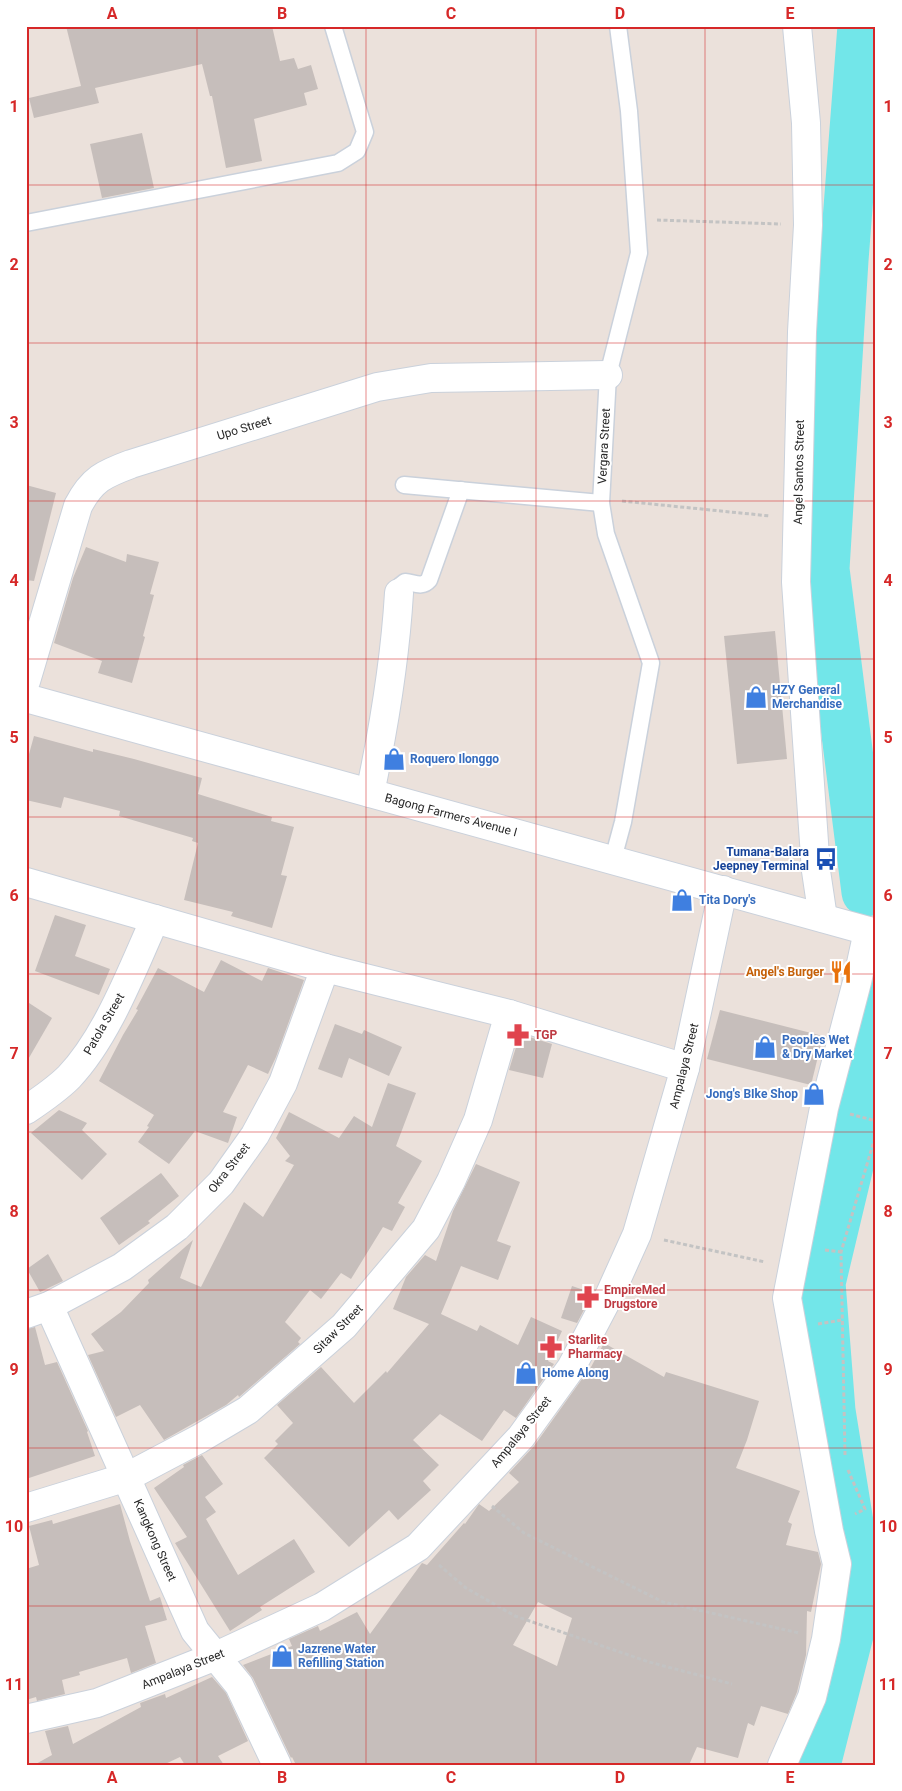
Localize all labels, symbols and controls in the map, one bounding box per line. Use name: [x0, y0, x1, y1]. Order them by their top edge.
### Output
text: A: [107, 4, 118, 23]
text: B: [277, 4, 287, 23]
text: C: [446, 4, 456, 23]
text: D: [615, 4, 625, 23]
text: E: [786, 4, 795, 23]
text: 1: [9, 97, 19, 116]
text: 1: [883, 97, 893, 116]
text: 2: [9, 255, 19, 274]
text: 2: [883, 255, 893, 274]
street label: Vergara Street: [595, 408, 613, 484]
text: 3: [9, 413, 19, 432]
street label: Upo Street: [215, 413, 273, 443]
text: 3: [883, 413, 893, 432]
street label: Angel Santos Street: [791, 419, 807, 525]
text: 4: [9, 571, 19, 590]
text: 4: [883, 571, 893, 590]
place label: HZY General Merchandise: [772, 683, 842, 711]
shop icon: HZY General Merchandise: [743, 684, 769, 710]
text: 5: [9, 728, 19, 747]
text: 5: [883, 728, 893, 747]
shop icon: Roquero Ilonggo: [381, 746, 407, 772]
place label: Roquero Ilonggo: [410, 752, 499, 766]
street label: Bagong Farmers Avenue I: [383, 791, 519, 839]
place label: Tumana-Balara Jeepney Terminal: [713, 845, 810, 873]
bus stop icon: Tumana-Balara Jeepney Terminal: [813, 846, 839, 872]
text: 6: [9, 886, 19, 905]
text: 6: [883, 886, 893, 905]
shop icon: Tita Dory's: [669, 887, 695, 913]
place label: Tita Dory's: [699, 893, 756, 907]
restaurant icon: Angel's Burger: [828, 959, 854, 985]
place label: Angel's Burger: [746, 965, 825, 979]
street label: Patola Street: [81, 991, 127, 1057]
pharmacy icon: TGP: [505, 1022, 531, 1048]
street label: Ampalaya Street: [667, 1022, 701, 1110]
place label: TGP: [534, 1028, 557, 1042]
place label: Peoples Wet & Dry Market: [782, 1033, 852, 1061]
shop icon: Peoples Wet & Dry Market: [752, 1034, 778, 1060]
text: 7: [9, 1044, 19, 1063]
text: 7: [883, 1044, 893, 1063]
shop icon: Jong's BIke Shop: [801, 1081, 827, 1107]
place label: Jong's BIke Shop: [706, 1087, 798, 1101]
street label: Okra Street: [205, 1140, 253, 1196]
text: 8: [9, 1202, 19, 1221]
text: 8: [883, 1202, 893, 1221]
place label: EmpireMed Drugstore: [604, 1283, 666, 1311]
pharmacy icon: EmpireMed Drugstore: [575, 1284, 601, 1310]
street label: Sitaw Street: [310, 1301, 366, 1357]
place label: Starlite Pharmacy: [568, 1333, 623, 1361]
pharmacy icon: Starlite Pharmacy: [538, 1334, 564, 1360]
text: 9: [9, 1360, 19, 1379]
shop icon: Home Along: [513, 1360, 539, 1386]
text: 9: [883, 1360, 893, 1379]
place label: Home Along: [542, 1366, 609, 1380]
street label: Ampalaya Street: [488, 1393, 554, 1470]
street label: Kangkong Street: [131, 1497, 179, 1583]
text: 10: [5, 1517, 23, 1536]
text: 10: [879, 1517, 897, 1536]
place label: Jazrene Water Refilling Station: [298, 1642, 384, 1670]
shop icon: Jazrene Water Refilling Station: [269, 1643, 295, 1669]
street label: Ampalaya Street: [140, 1646, 226, 1692]
text: 11: [5, 1675, 23, 1694]
text: 11: [879, 1675, 897, 1694]
text: A: [107, 1768, 118, 1787]
text: B: [277, 1768, 287, 1787]
text: C: [446, 1768, 456, 1787]
text: D: [615, 1768, 625, 1787]
text: E: [786, 1768, 795, 1787]

